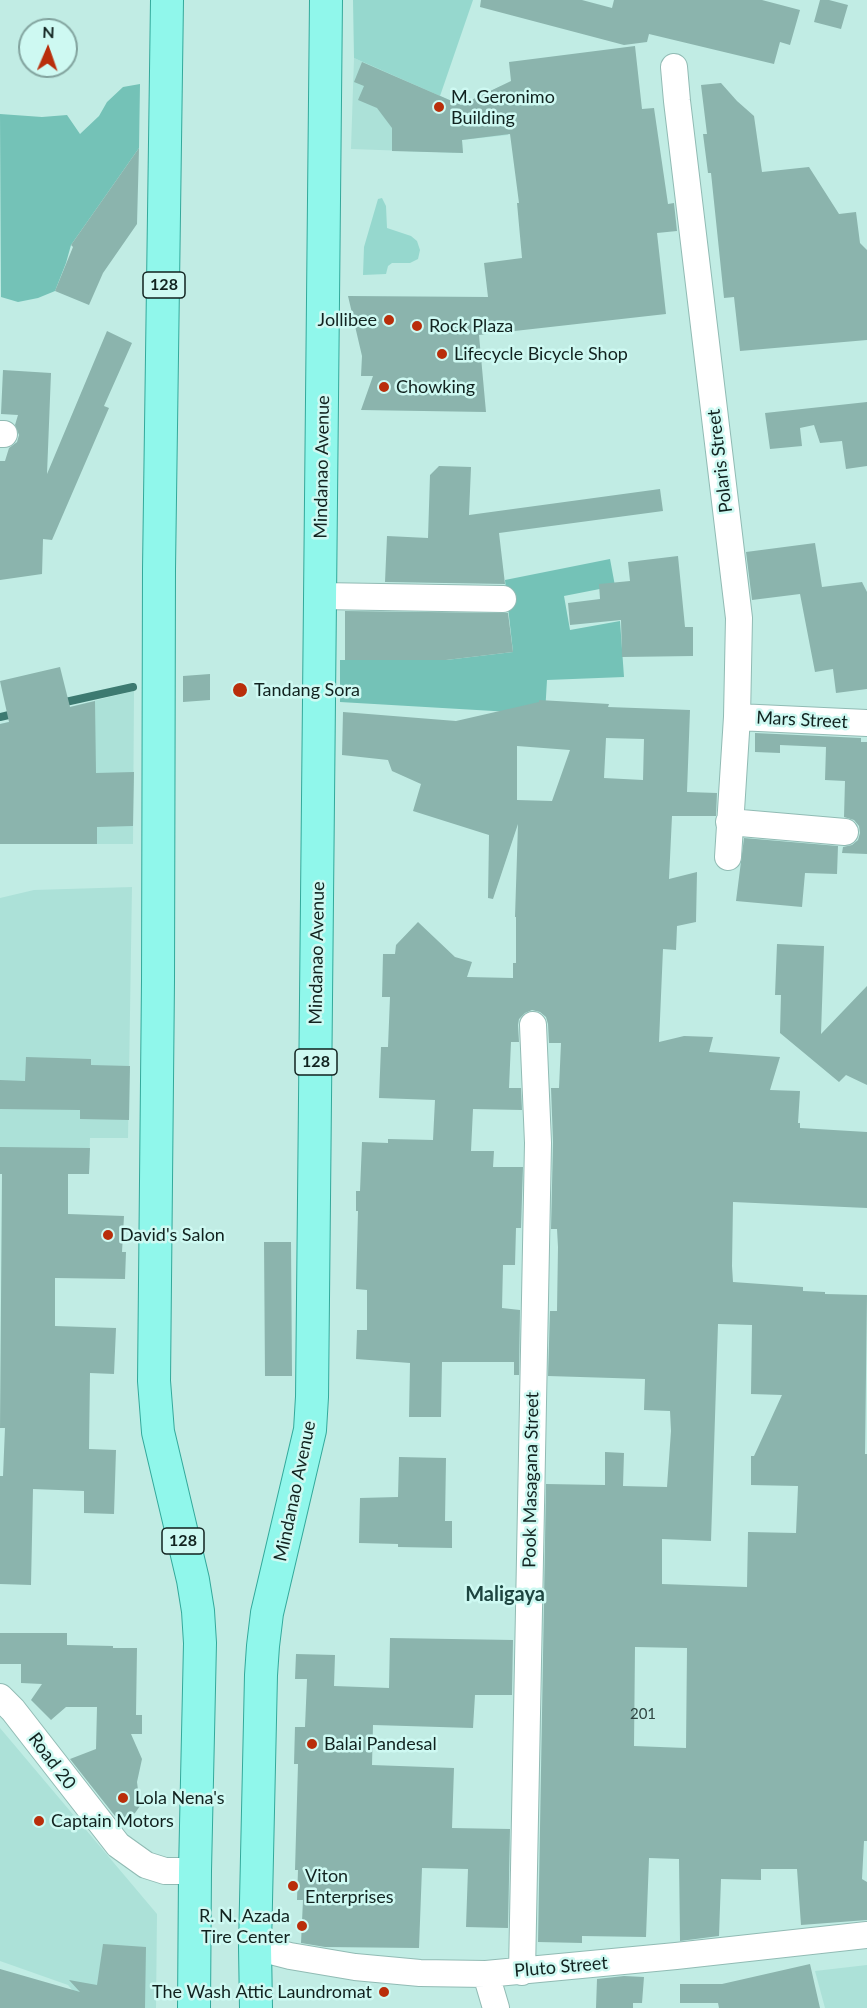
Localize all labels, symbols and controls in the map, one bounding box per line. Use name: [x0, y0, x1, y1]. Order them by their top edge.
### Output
north arrow: [18, 18, 78, 78]
text: N: [42, 22, 55, 41]
place label: M. Geronimo Building: [451, 86, 555, 128]
marker: M. Geronimo Building: [432, 100, 446, 114]
road number: 128: [143, 272, 185, 298]
place label: Jollibee: [318, 309, 377, 331]
marker: Jollibee: [382, 313, 396, 327]
place label: Rock Plaza: [429, 315, 513, 337]
marker: Rock Plaza: [410, 319, 424, 333]
place label: Lifecycle Bicycle Shop: [454, 343, 628, 365]
marker: Lifecycle Bicycle Shop: [435, 347, 449, 361]
place label: Chowking: [396, 376, 475, 398]
marker: Chowking: [377, 380, 391, 394]
street label: Mindanao Avenue: [310, 395, 334, 539]
street label: Polaris Street: [703, 408, 737, 514]
place label: Tandang Sora: [254, 679, 360, 701]
marker: Tandang Sora: [231, 681, 249, 699]
street label: Mars Street: [756, 707, 848, 733]
street label: Mindanao Avenue: [305, 881, 329, 1025]
road number: 128: [295, 1049, 337, 1075]
place label: David's Salon: [120, 1224, 225, 1246]
marker: David's Salon: [101, 1228, 115, 1242]
street label: Pook Masagana Street: [519, 1392, 543, 1568]
street label: Mindanao Avenue: [270, 1419, 320, 1563]
road number: 128: [162, 1528, 204, 1554]
district label: Maligaya: [465, 1583, 545, 1607]
house number: 201: [630, 1705, 656, 1723]
street label: Road 20: [24, 1728, 80, 1794]
place label: Balai Pandesal: [324, 1733, 437, 1755]
marker: Balai Pandesal: [305, 1737, 319, 1751]
place label: Lola Nena's: [135, 1787, 225, 1809]
marker: Lola Nena's: [116, 1791, 130, 1805]
place label: Captain Motors: [51, 1810, 174, 1832]
marker: Captain Motors: [32, 1814, 46, 1828]
place label: Viton Enterprises: [305, 1865, 394, 1908]
marker: Viton Enterprises: [286, 1879, 300, 1893]
place label: R. N. Azada Tire Center: [199, 1905, 290, 1948]
marker: R. N. Azada Tire Center: [295, 1919, 309, 1933]
street label: Pluto Street: [513, 1952, 609, 1982]
place label: The Wash Attic Laundromat: [152, 1981, 372, 2003]
marker: The Wash Attic Laundromat: [377, 1985, 391, 1999]

